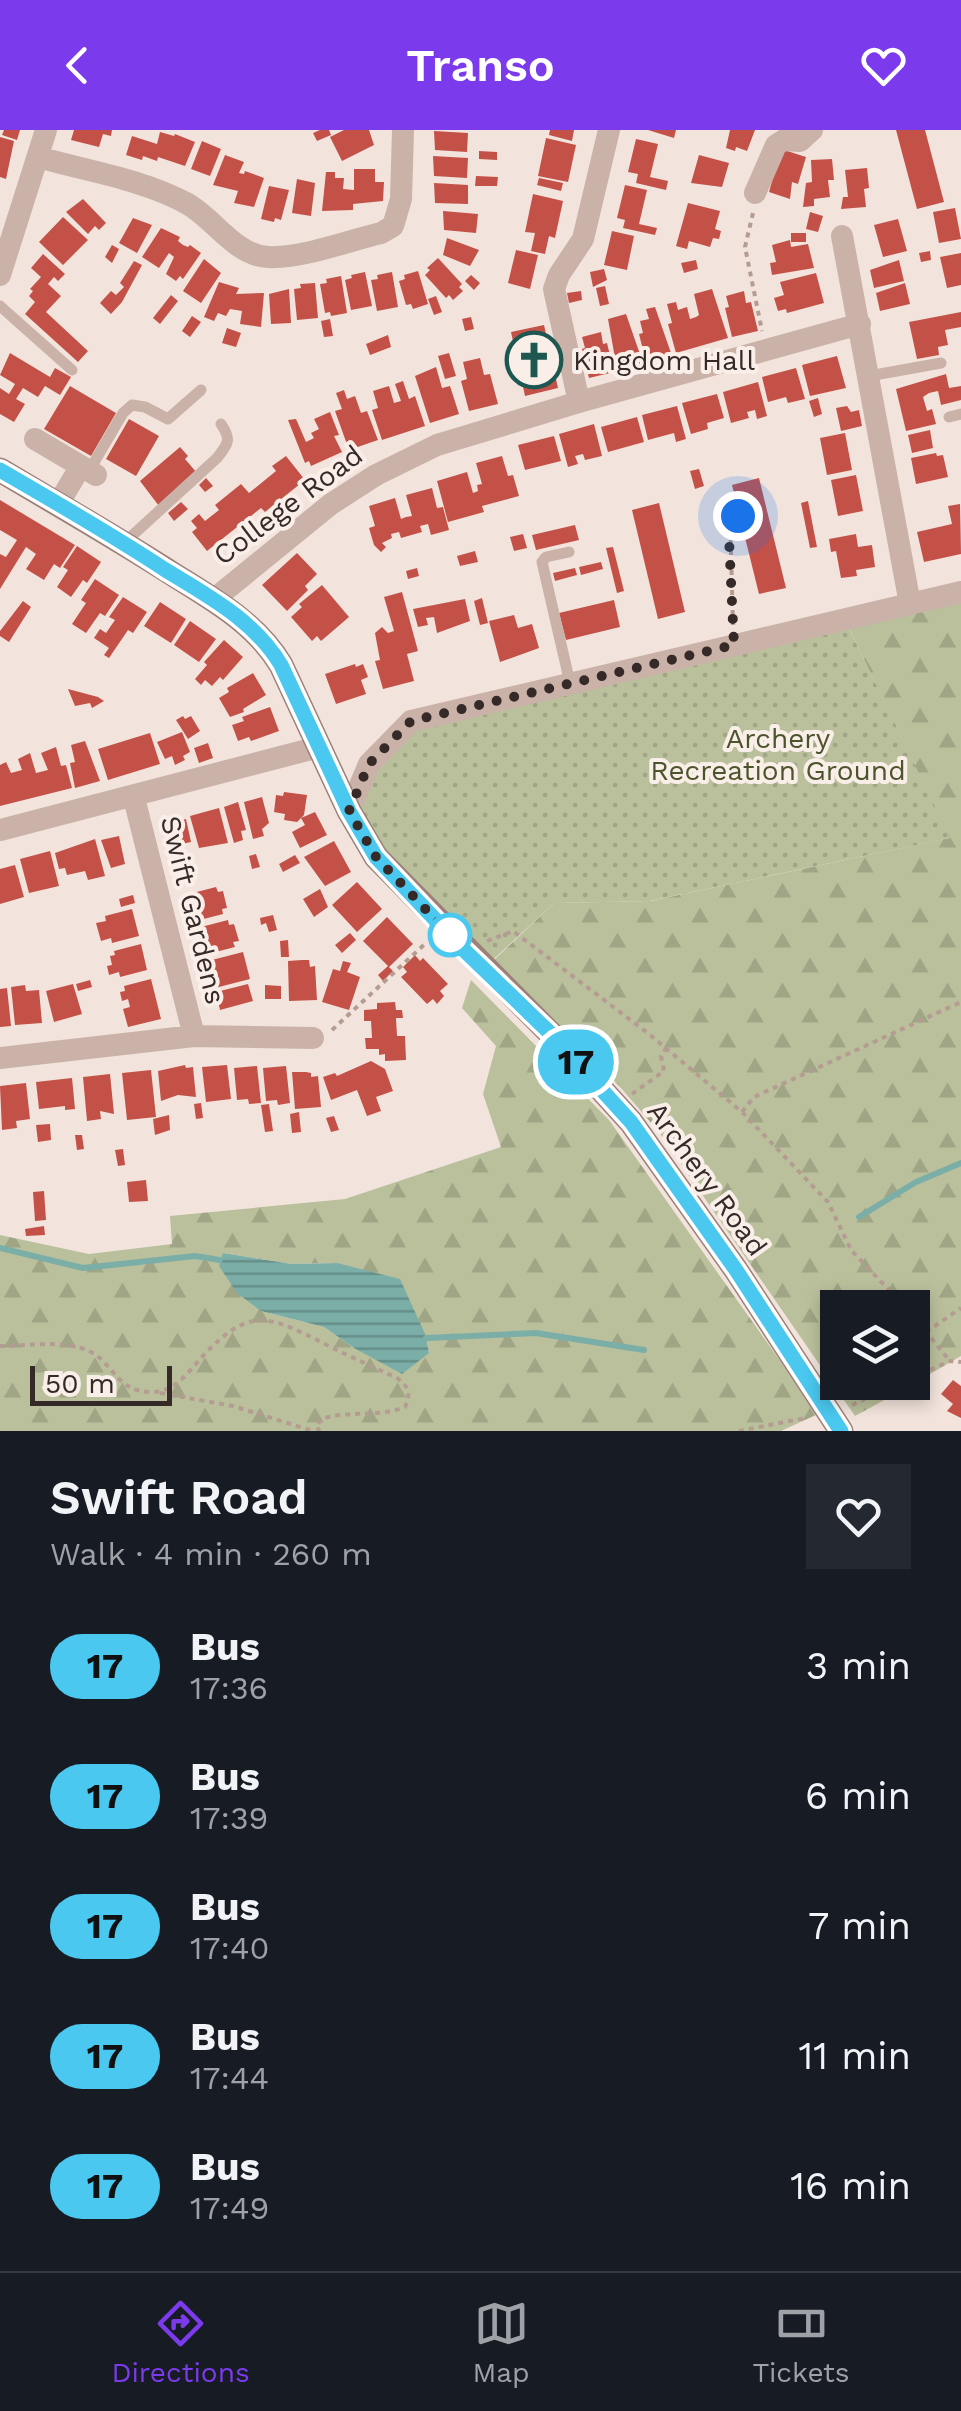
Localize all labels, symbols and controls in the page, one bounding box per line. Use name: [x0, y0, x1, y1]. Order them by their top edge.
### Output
icon: back: [50, 38, 105, 93]
icon: heart: [856, 38, 911, 93]
text: Transo: [406, 39, 555, 92]
church icon: Kingdom Hall: [504, 330, 564, 390]
place label: Kingdom Hall: [573, 344, 755, 377]
street label: College Road: [207, 438, 369, 572]
your location: [713, 491, 763, 541]
park label: Archery Recreation Ground: [650, 722, 906, 787]
street label: Swift Gardens: [154, 813, 232, 1007]
unlabelled marker: [429, 914, 471, 956]
line badge: 17: [531, 1030, 621, 1094]
text: 17: [558, 1041, 594, 1083]
street label: Archery Road: [640, 1096, 774, 1262]
map controls: [820, 1290, 930, 1400]
button: layers: [820, 1290, 930, 1400]
scale bar: [30, 1361, 172, 1406]
text: 50 m: [45, 1367, 115, 1400]
button: heart: [806, 1464, 911, 1569]
text: Swift Road: [50, 1469, 308, 1526]
text: Walk · 4 min · 260 m: [50, 1535, 372, 1573]
text: Bus: [190, 1625, 260, 1669]
text: 3 min: [806, 1644, 911, 1688]
text: 17: [87, 1645, 123, 1687]
text: 17:36: [190, 1669, 268, 1707]
text: Bus: [190, 1755, 260, 1799]
text: 6 min: [805, 1774, 911, 1818]
text: 17: [87, 1775, 123, 1817]
text: 17:39: [190, 1799, 268, 1837]
text: Bus: [190, 1885, 260, 1929]
text: 7 min: [808, 1904, 911, 1948]
text: 17: [87, 1905, 123, 1947]
text: 17:40: [190, 1929, 269, 1967]
text: Bus: [190, 2015, 260, 2059]
text: 11 min: [799, 2034, 911, 2078]
text: 17: [87, 2035, 123, 2077]
text: 17:44: [190, 2059, 269, 2097]
text: Bus: [190, 2145, 260, 2189]
text: 16 min: [790, 2164, 911, 2208]
text: 17: [87, 2165, 123, 2207]
text: 17:49: [190, 2189, 269, 2227]
tab: Directions: [111, 2296, 250, 2389]
tab: Map: [473, 2296, 530, 2389]
tab: Tickets: [752, 2296, 850, 2389]

